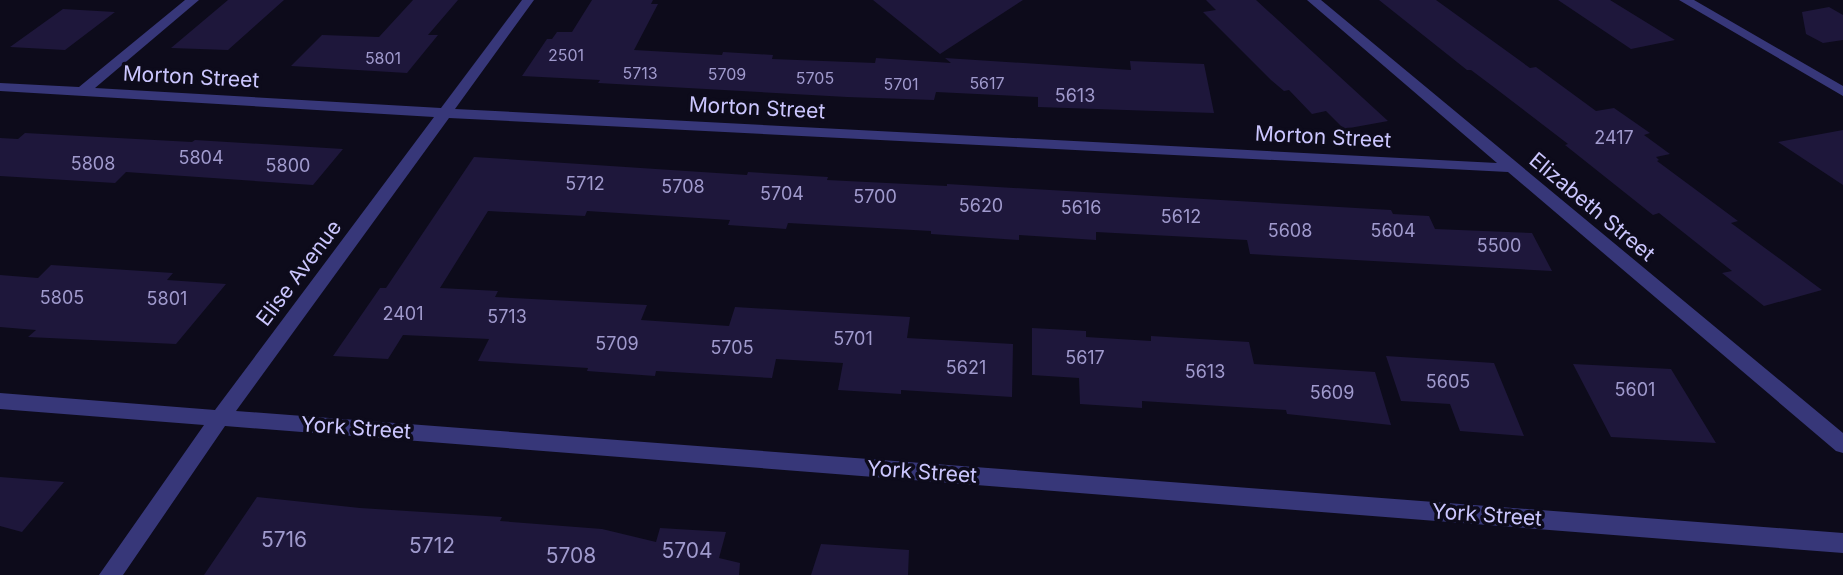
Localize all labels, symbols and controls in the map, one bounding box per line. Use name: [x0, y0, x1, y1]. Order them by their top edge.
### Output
house number: 2501: [548, 45, 584, 65]
house number: 5801: [365, 48, 401, 68]
street label: Morton Street: [122, 60, 260, 93]
house number: 5713: [622, 63, 658, 83]
house number: 5709: [708, 64, 746, 84]
house number: 5705: [796, 68, 834, 88]
house number: 5617: [969, 73, 1005, 93]
house number: 5701: [883, 74, 919, 94]
house number: 5613: [1055, 85, 1095, 106]
street label: Morton Street: [688, 91, 826, 124]
street label: Morton Street: [1254, 120, 1392, 153]
house number: 2417: [1594, 127, 1634, 148]
house number: 5804: [178, 147, 224, 168]
street label: Elizabeth Street: [1525, 147, 1660, 266]
house number: 5808: [71, 153, 115, 174]
house number: 5800: [266, 155, 310, 176]
house number: 5712: [565, 173, 605, 194]
house number: 5708: [661, 176, 705, 197]
house number: 5704: [760, 183, 804, 204]
house number: 5700: [853, 186, 897, 207]
house number: 5620: [959, 195, 1003, 216]
house number: 5616: [1061, 197, 1101, 218]
house number: 5612: [1161, 206, 1201, 227]
street label: Elise Avenue: [251, 215, 346, 330]
house number: 5608: [1268, 220, 1312, 241]
house number: 5604: [1370, 220, 1416, 241]
house number: 5500: [1477, 235, 1521, 256]
house number: 5805: [40, 287, 84, 308]
house number: 5801: [147, 288, 187, 309]
house number: 2401: [382, 303, 424, 324]
house number: 5713: [487, 306, 527, 327]
house number: 5701: [833, 328, 873, 349]
house number: 5709: [595, 333, 639, 354]
house number: 5705: [710, 337, 754, 358]
house number: 5617: [1065, 347, 1105, 368]
house number: 5621: [946, 357, 986, 378]
house number: 5613: [1185, 361, 1225, 382]
house number: 5605: [1426, 371, 1470, 392]
house number: 5601: [1615, 379, 1655, 400]
house number: 5609: [1310, 382, 1354, 403]
street label: York Street: [300, 411, 412, 444]
street label: York Street: [866, 455, 978, 488]
street label: York Street: [1431, 498, 1543, 531]
house number: 5716: [261, 527, 307, 552]
house number: 5712: [409, 533, 455, 558]
house number: 5704: [661, 538, 713, 563]
house number: 5708: [546, 543, 596, 568]

